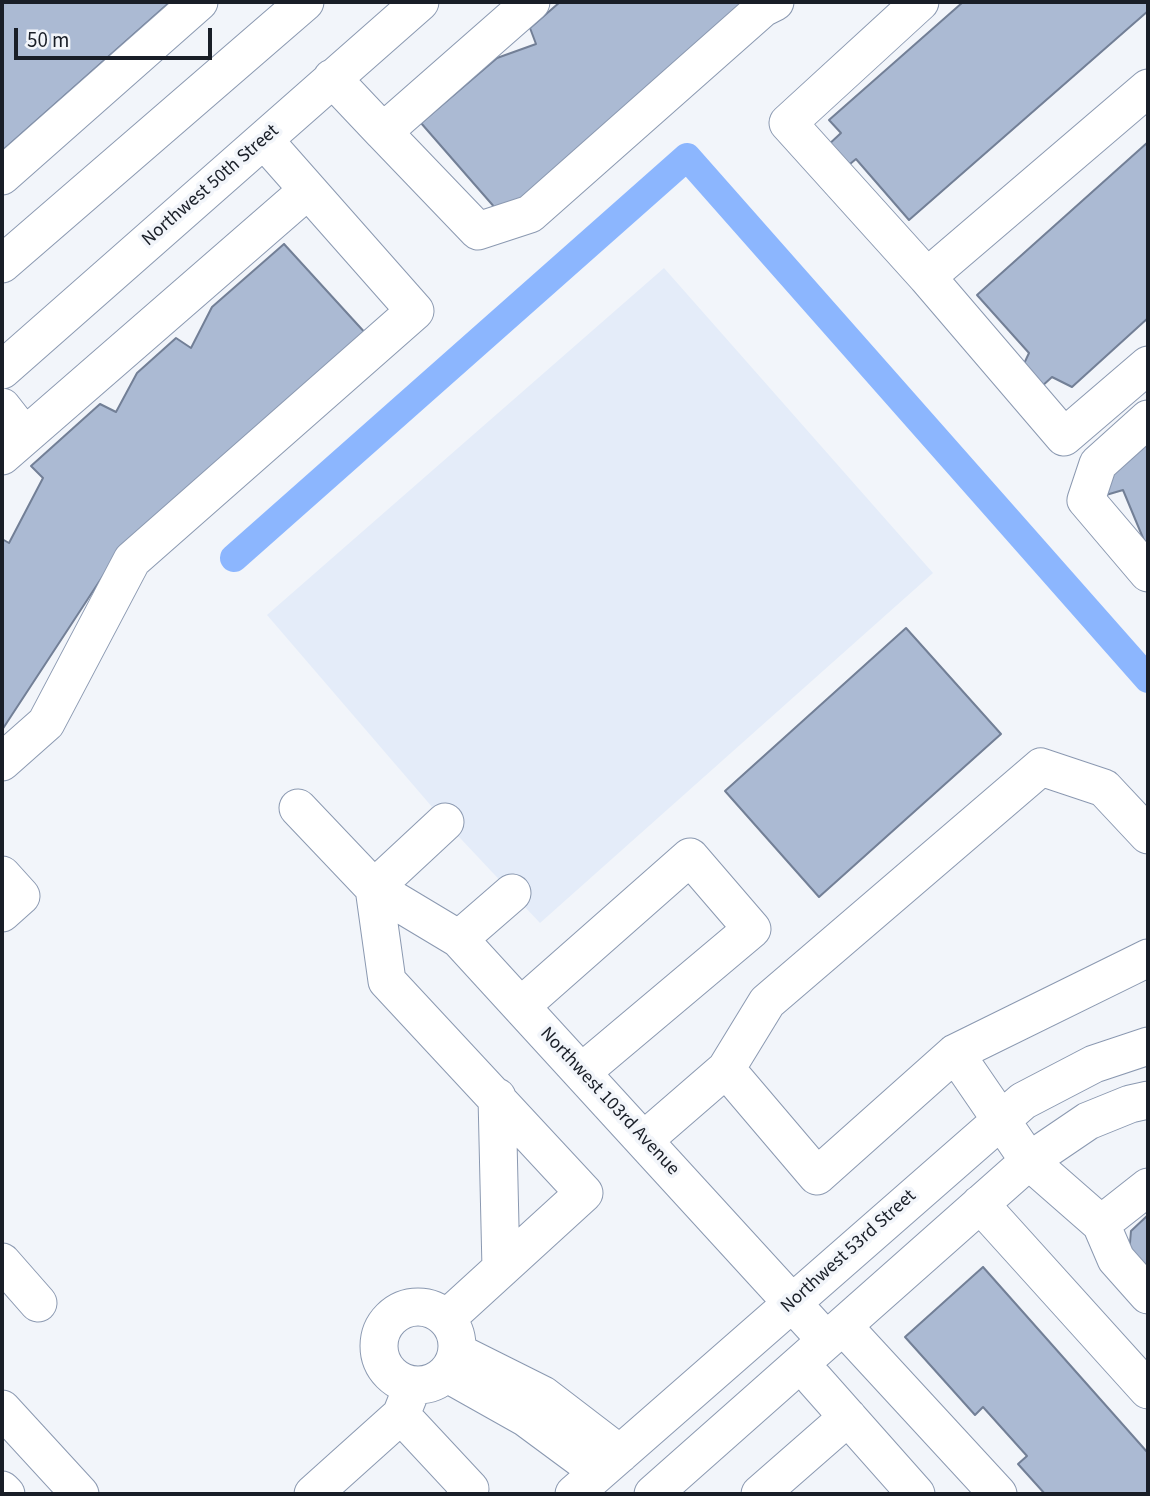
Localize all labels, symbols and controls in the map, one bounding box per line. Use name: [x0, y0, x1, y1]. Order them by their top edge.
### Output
scale bar: [18, 14, 215, 58]
text: 50 m: [27, 25, 69, 55]
street label: Northwest 50th Street: [138, 120, 284, 252]
street label: Northwest 103rd Avenue: [534, 1023, 684, 1181]
street label: Northwest 53rd Street: [777, 1185, 921, 1319]

